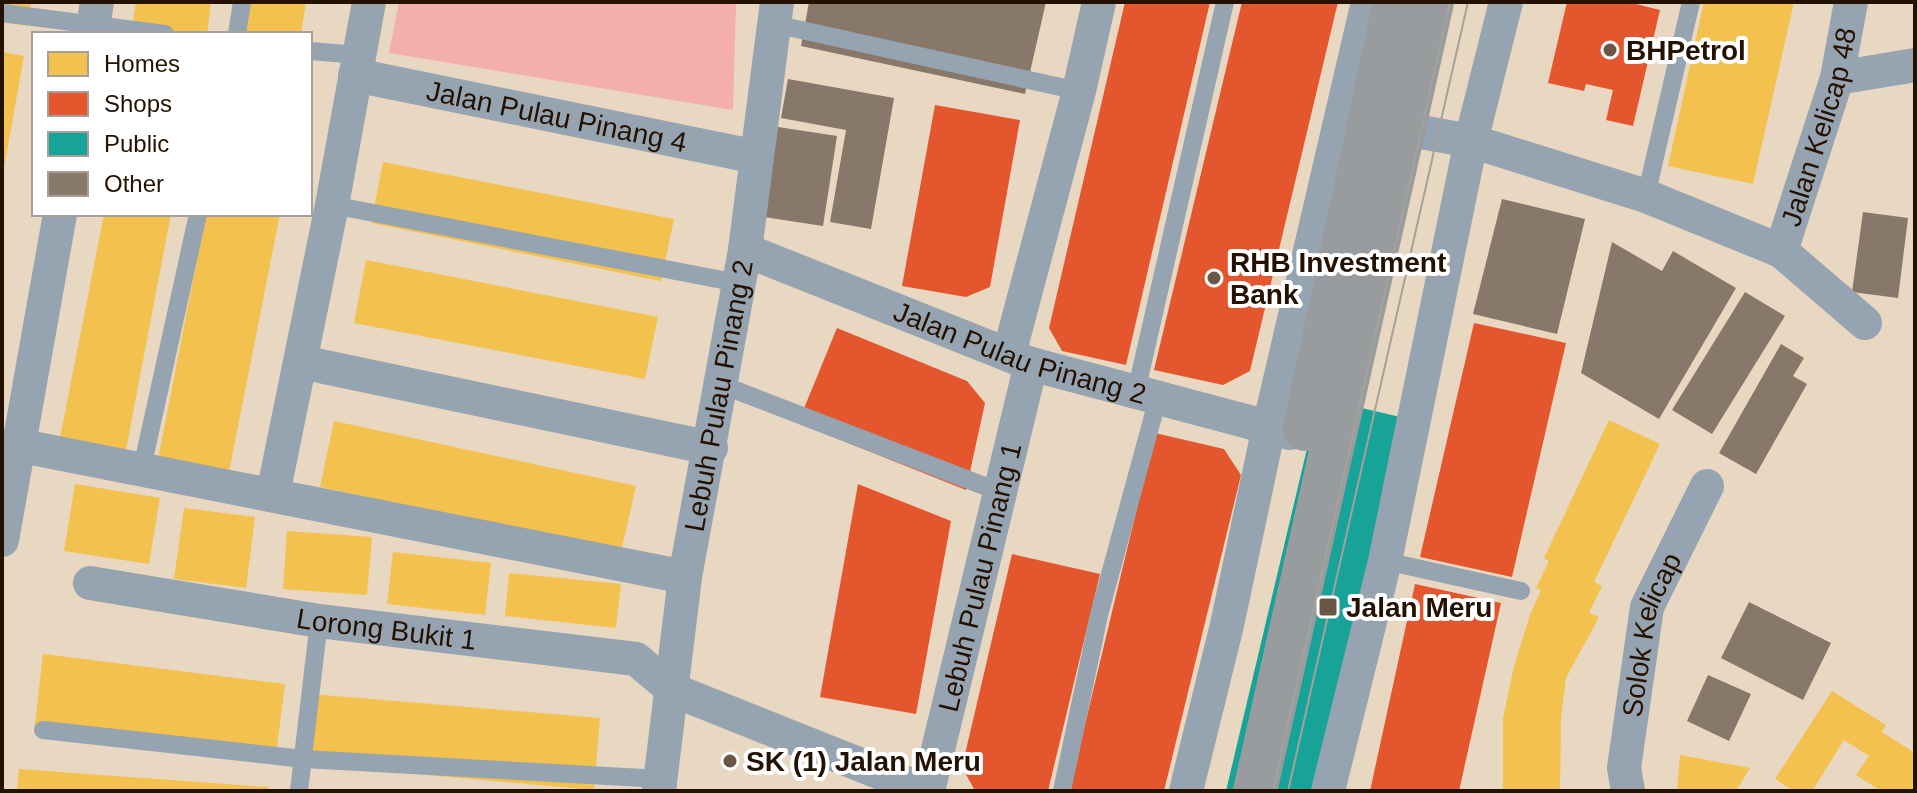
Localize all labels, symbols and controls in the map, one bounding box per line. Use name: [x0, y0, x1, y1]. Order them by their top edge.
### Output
street label: Jalan Kelicap 48: [1775, 25, 1861, 230]
legend: [32, 32, 312, 216]
place label: BHPetrol: [1626, 35, 1746, 66]
marker: BHPetrol: [1601, 41, 1619, 59]
text: Homes: [104, 50, 180, 77]
street label: Jalan Pulau Pinang 4: [424, 75, 690, 158]
text: Shops: [104, 90, 172, 117]
text: Public: [104, 130, 169, 157]
text: Other: [104, 170, 164, 197]
place label: RHB Investment Bank: [1230, 247, 1446, 310]
street label: Lebuh Pulau Pinang 2: [678, 257, 758, 534]
marker: RHB Investment Bank: [1205, 269, 1223, 287]
street label: Jalan Pulau Pinang 2: [889, 295, 1150, 409]
street label: Lebuh Pulau Pinang 1: [932, 439, 1027, 715]
street label: Solok Kelicap: [1616, 547, 1687, 719]
place label: Jalan Meru: [1346, 592, 1492, 623]
marker: Jalan Meru: [1317, 596, 1339, 618]
street label: Lorong Bukit 1: [294, 602, 478, 655]
place label: SK (1) Jalan Meru: [746, 746, 981, 777]
marker: SK (1) Jalan Meru: [721, 752, 739, 770]

